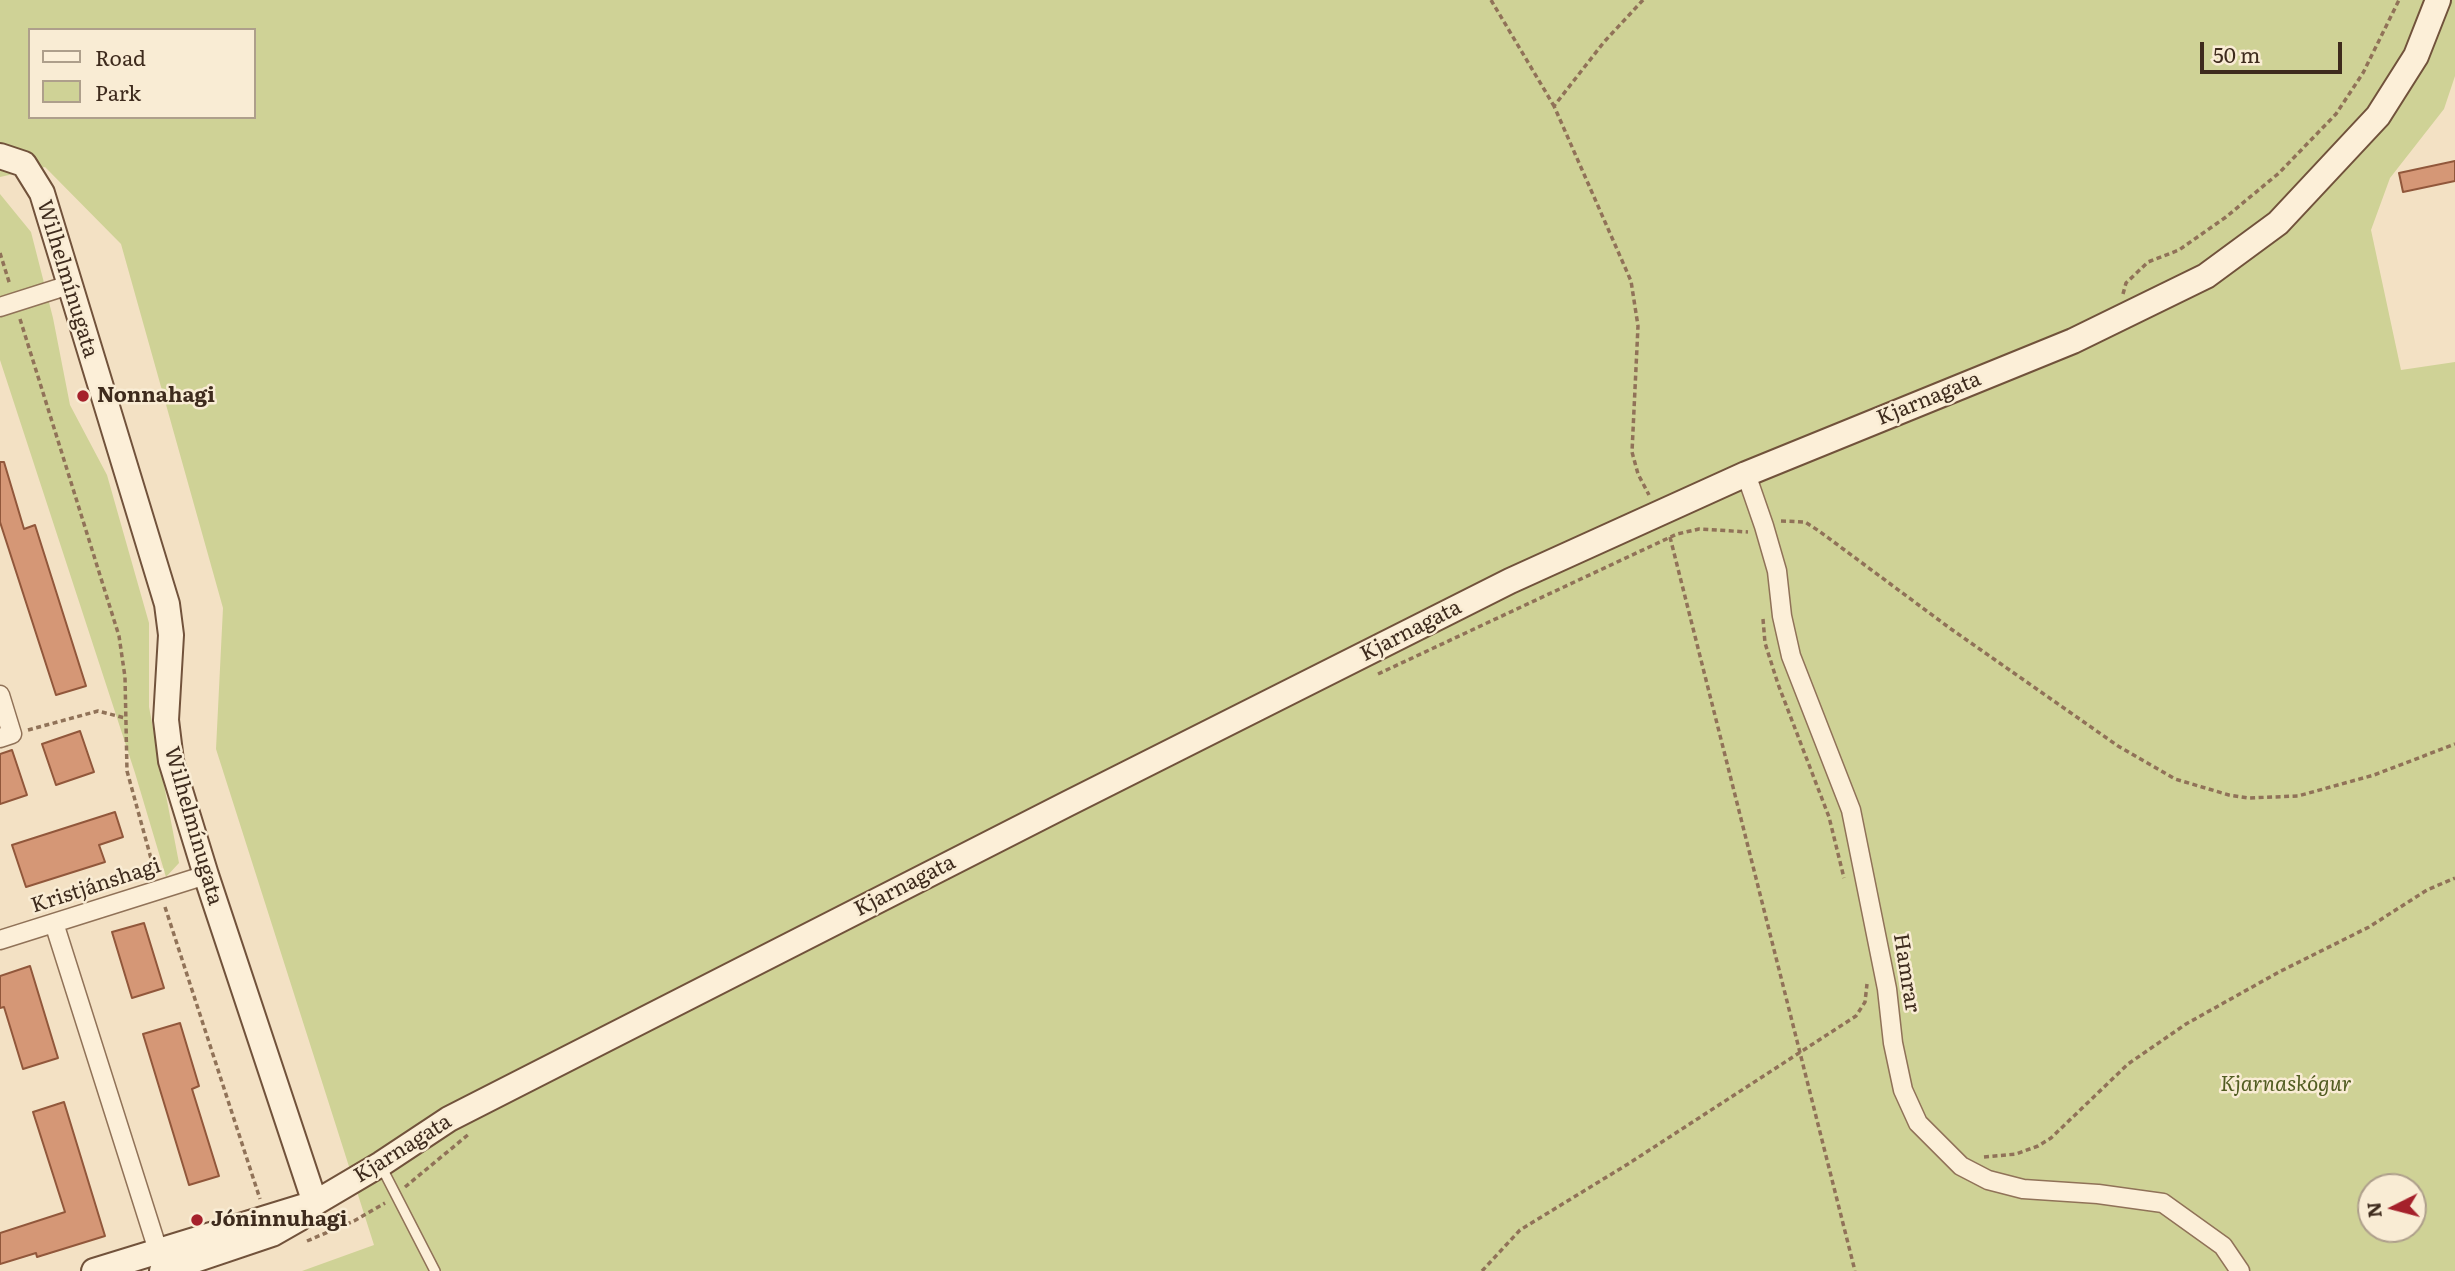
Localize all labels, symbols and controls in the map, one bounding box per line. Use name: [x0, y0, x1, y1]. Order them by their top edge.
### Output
legend: [28, 28, 256, 119]
scale bar: [2203, 28, 2345, 72]
text: 50 m: [2213, 38, 2260, 69]
text: Road: [95, 41, 146, 72]
text: Park: [95, 76, 141, 107]
street label: Wilhelmínugata: [31, 197, 103, 361]
street label: Kjarnagata: [1873, 367, 1985, 431]
place label: Nonnahagi: [97, 383, 215, 409]
marker: Nonnahagi: [75, 388, 91, 404]
street label: Kjarnagata: [1356, 595, 1466, 667]
street label: Wilhelmínugata: [158, 744, 228, 908]
street label: Kjarnagata: [850, 850, 960, 922]
street label: Kristjánshagi: [28, 853, 164, 919]
street label: Hamrar: [1887, 932, 1925, 1014]
park label: Kjarnaskógur: [2220, 1072, 2352, 1098]
street label: Kjarnagata: [350, 1109, 456, 1189]
north arrow: [2357, 1173, 2427, 1243]
text: N: [2358, 1201, 2388, 1219]
place label: Jóninnuhagi: [211, 1207, 347, 1233]
marker: Jóninnuhagi: [189, 1212, 205, 1228]

